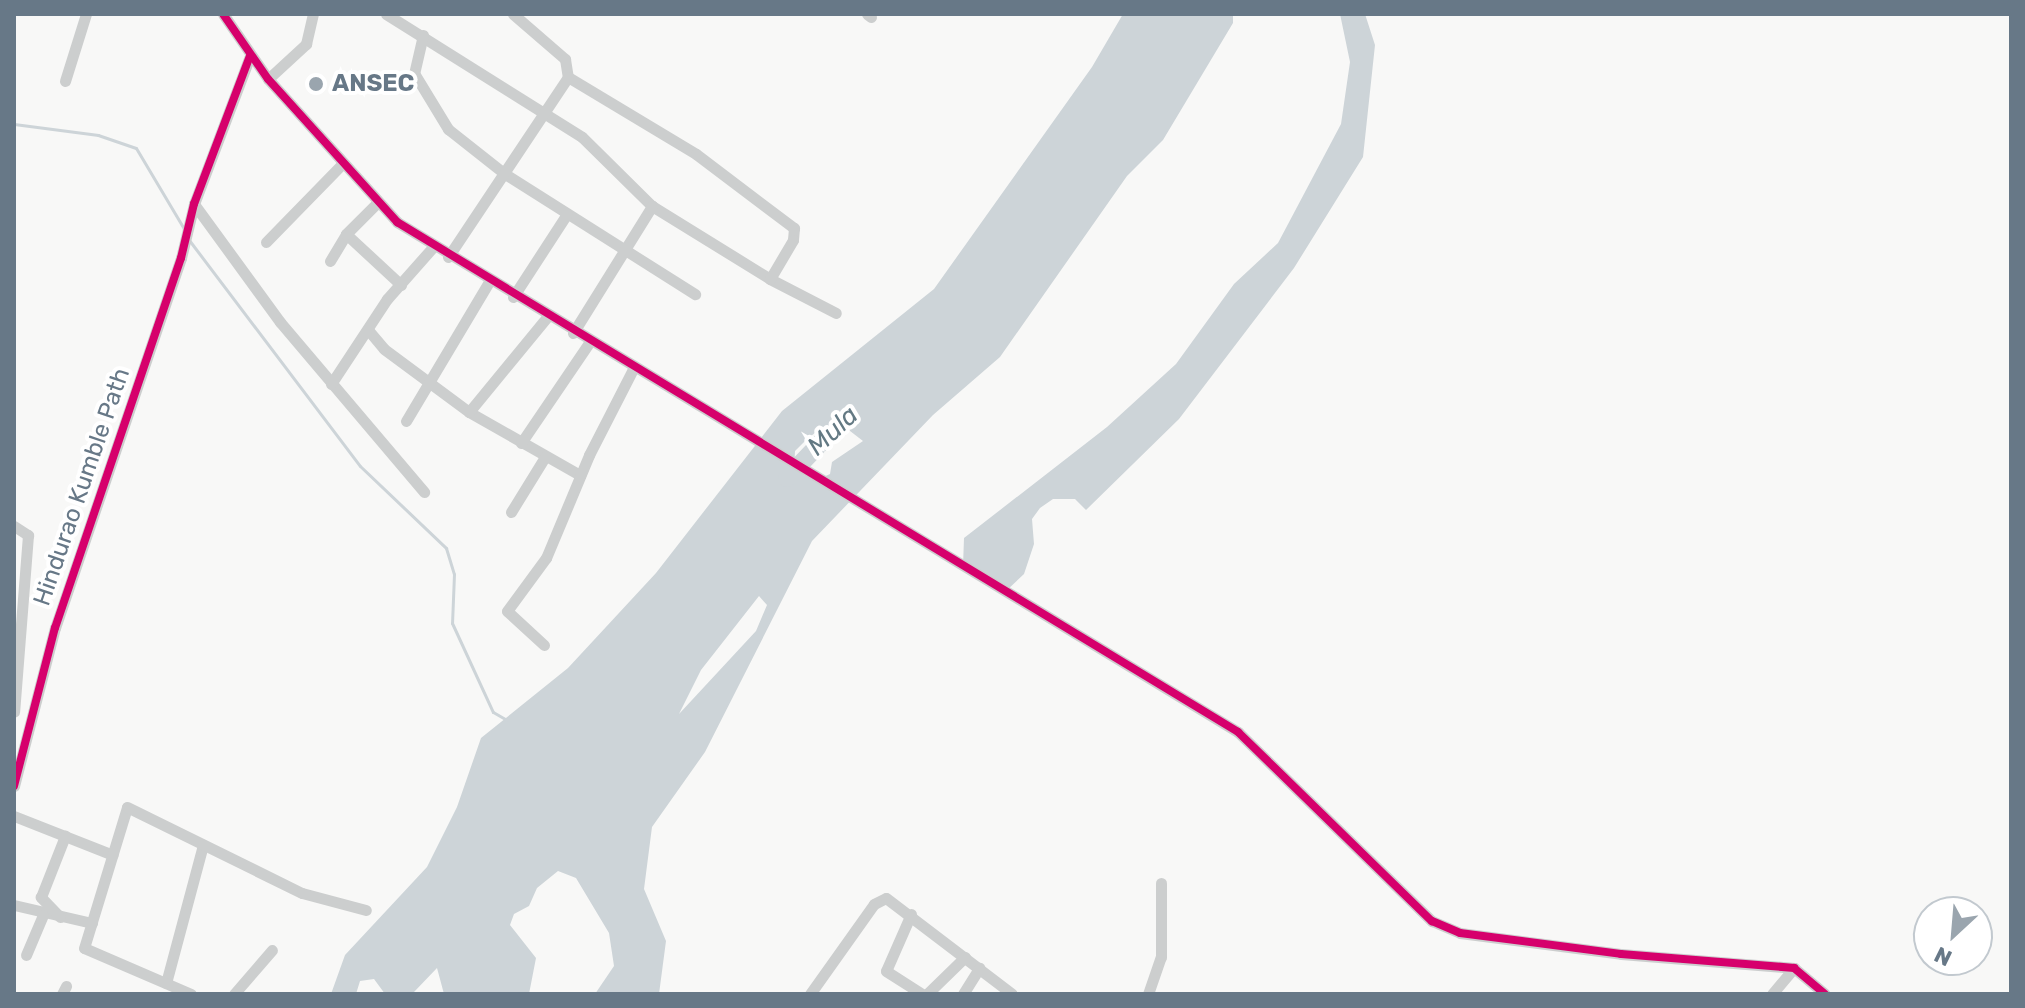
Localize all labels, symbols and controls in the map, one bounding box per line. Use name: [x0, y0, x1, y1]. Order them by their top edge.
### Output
place label: ANSEC: [332, 70, 414, 98]
marker: ANSEC: [307, 75, 325, 93]
street label: Hindurao Kumble Path: [28, 364, 136, 610]
water label: Mula: [801, 400, 865, 462]
north arrow: [1913, 896, 1993, 976]
text: N: [1930, 941, 1956, 972]

